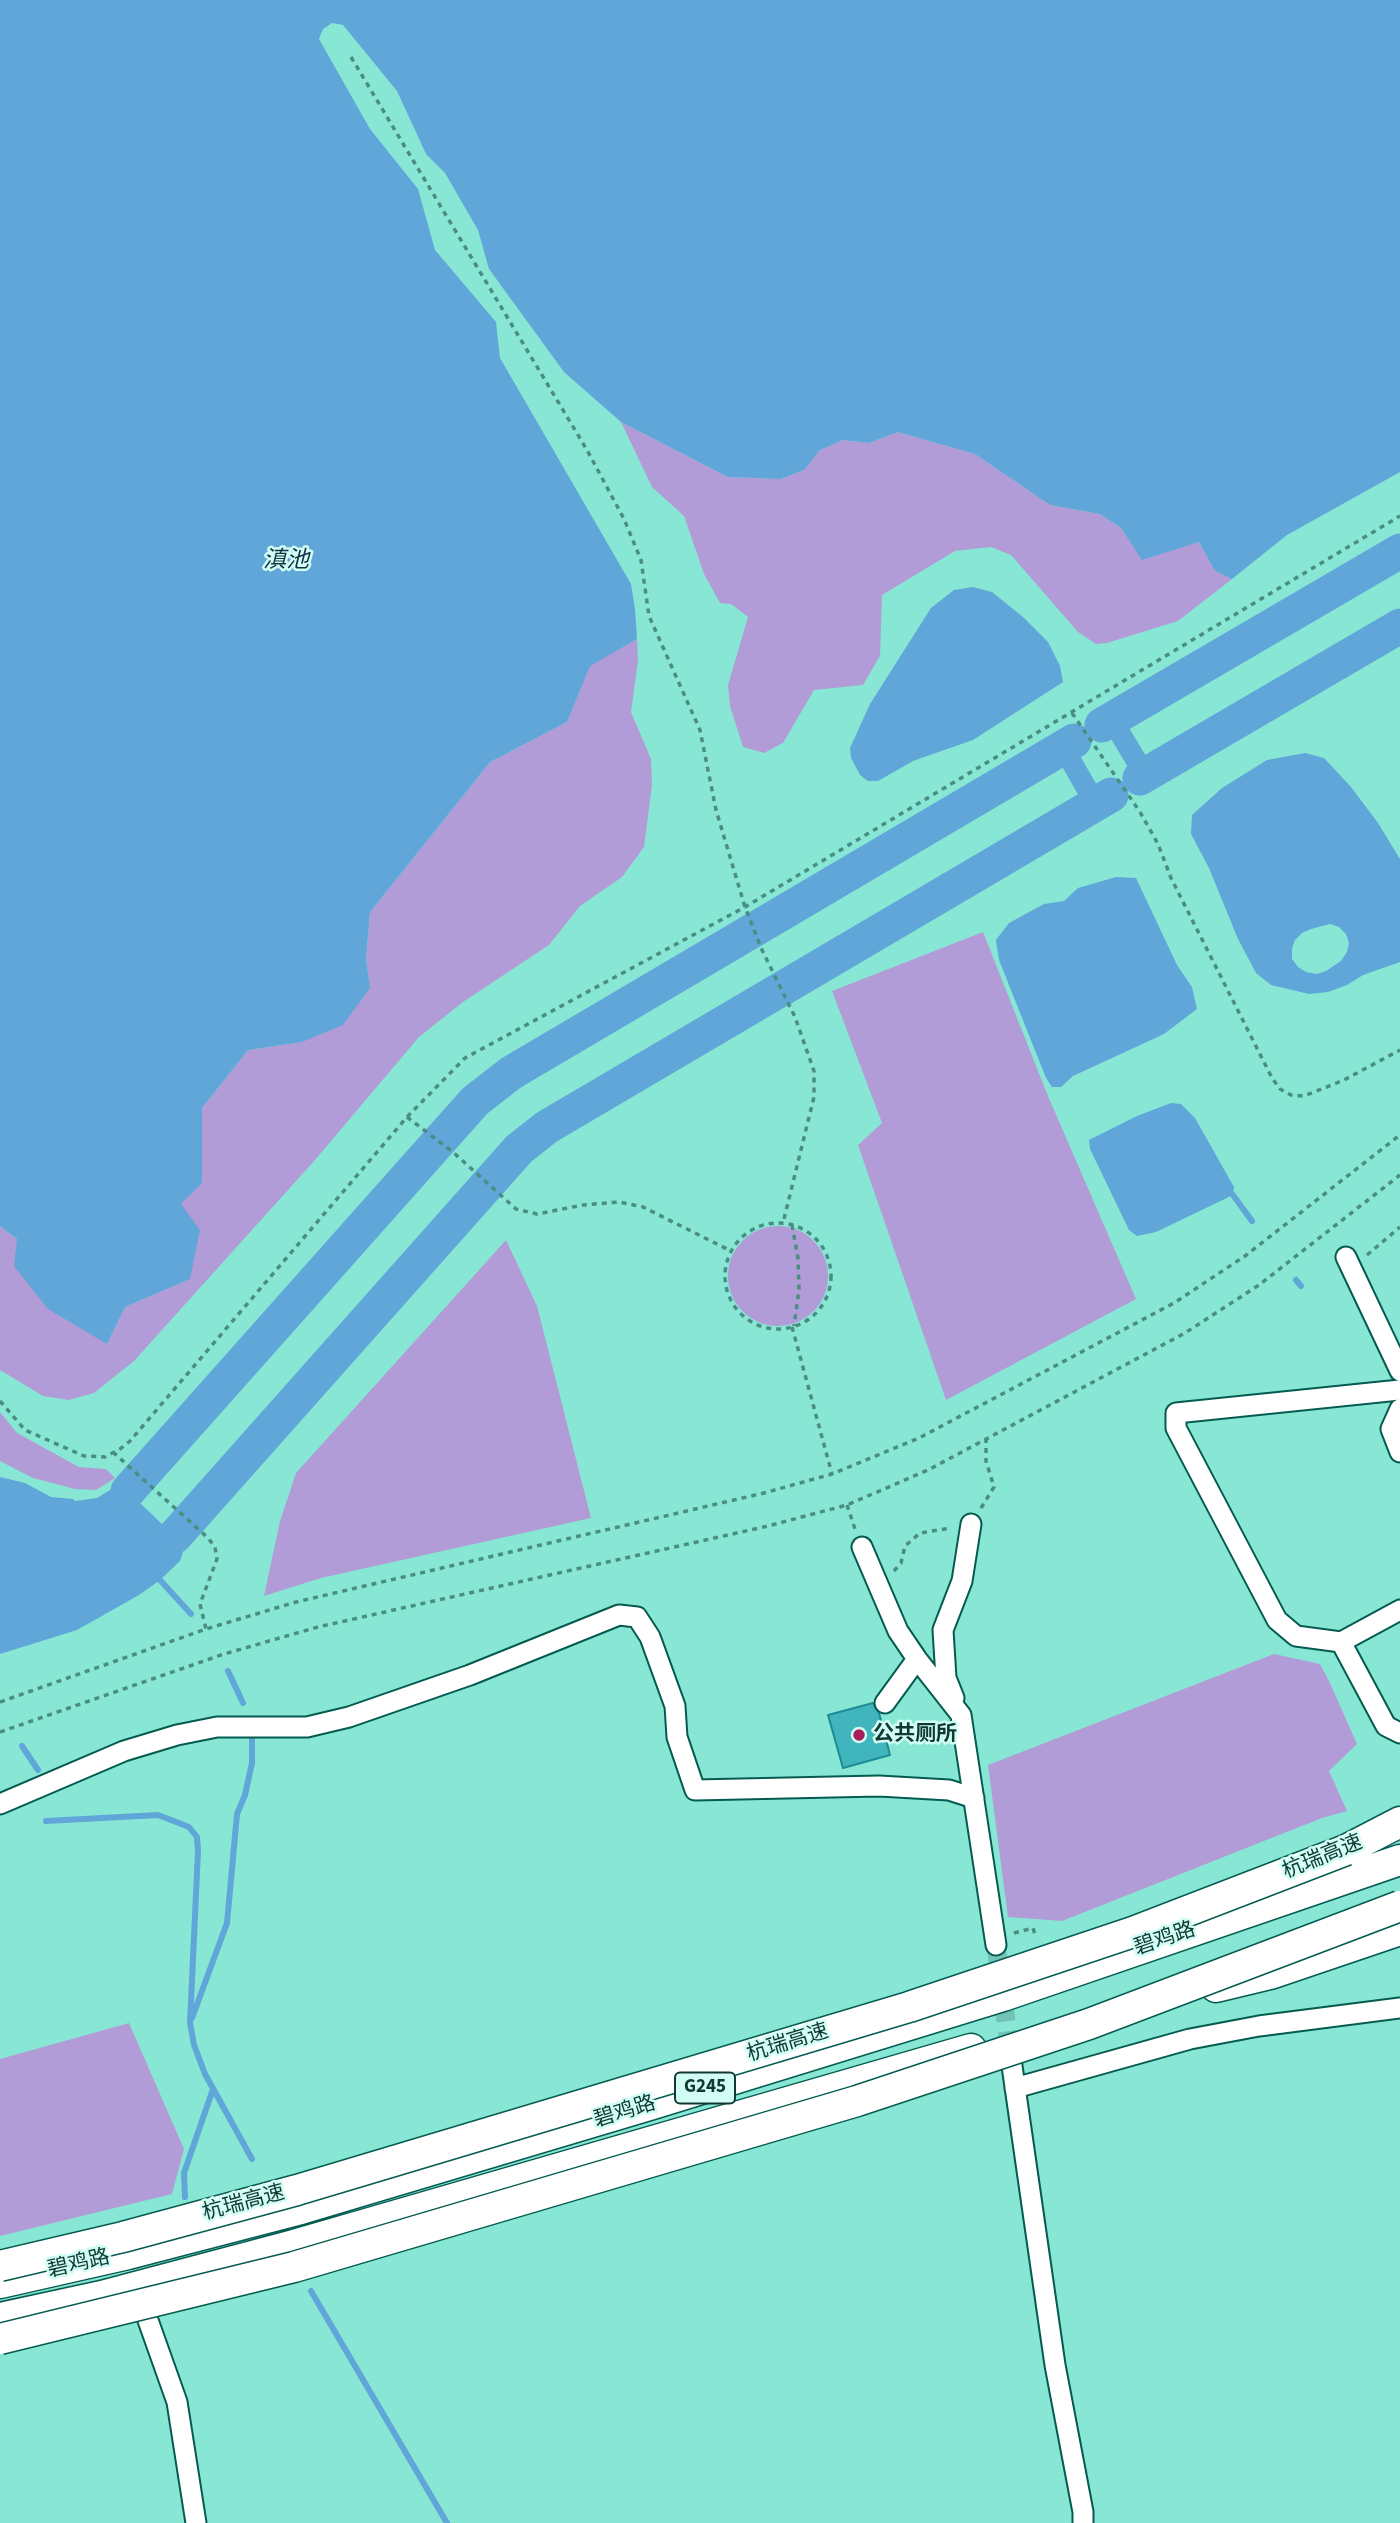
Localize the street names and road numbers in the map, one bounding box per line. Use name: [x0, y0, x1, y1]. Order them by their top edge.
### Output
street label: 杭瑞高速: [1279, 1831, 1367, 1885]
street label: 碧鸡路: [1131, 1918, 1199, 1962]
street label: 杭瑞高速: [744, 2020, 832, 2068]
road number: G245: [675, 2072, 735, 2104]
street label: 碧鸡路: [591, 2092, 659, 2134]
street label: 杭瑞高速: [200, 2181, 288, 2227]
street label: 碧鸡路: [45, 2246, 113, 2284]

